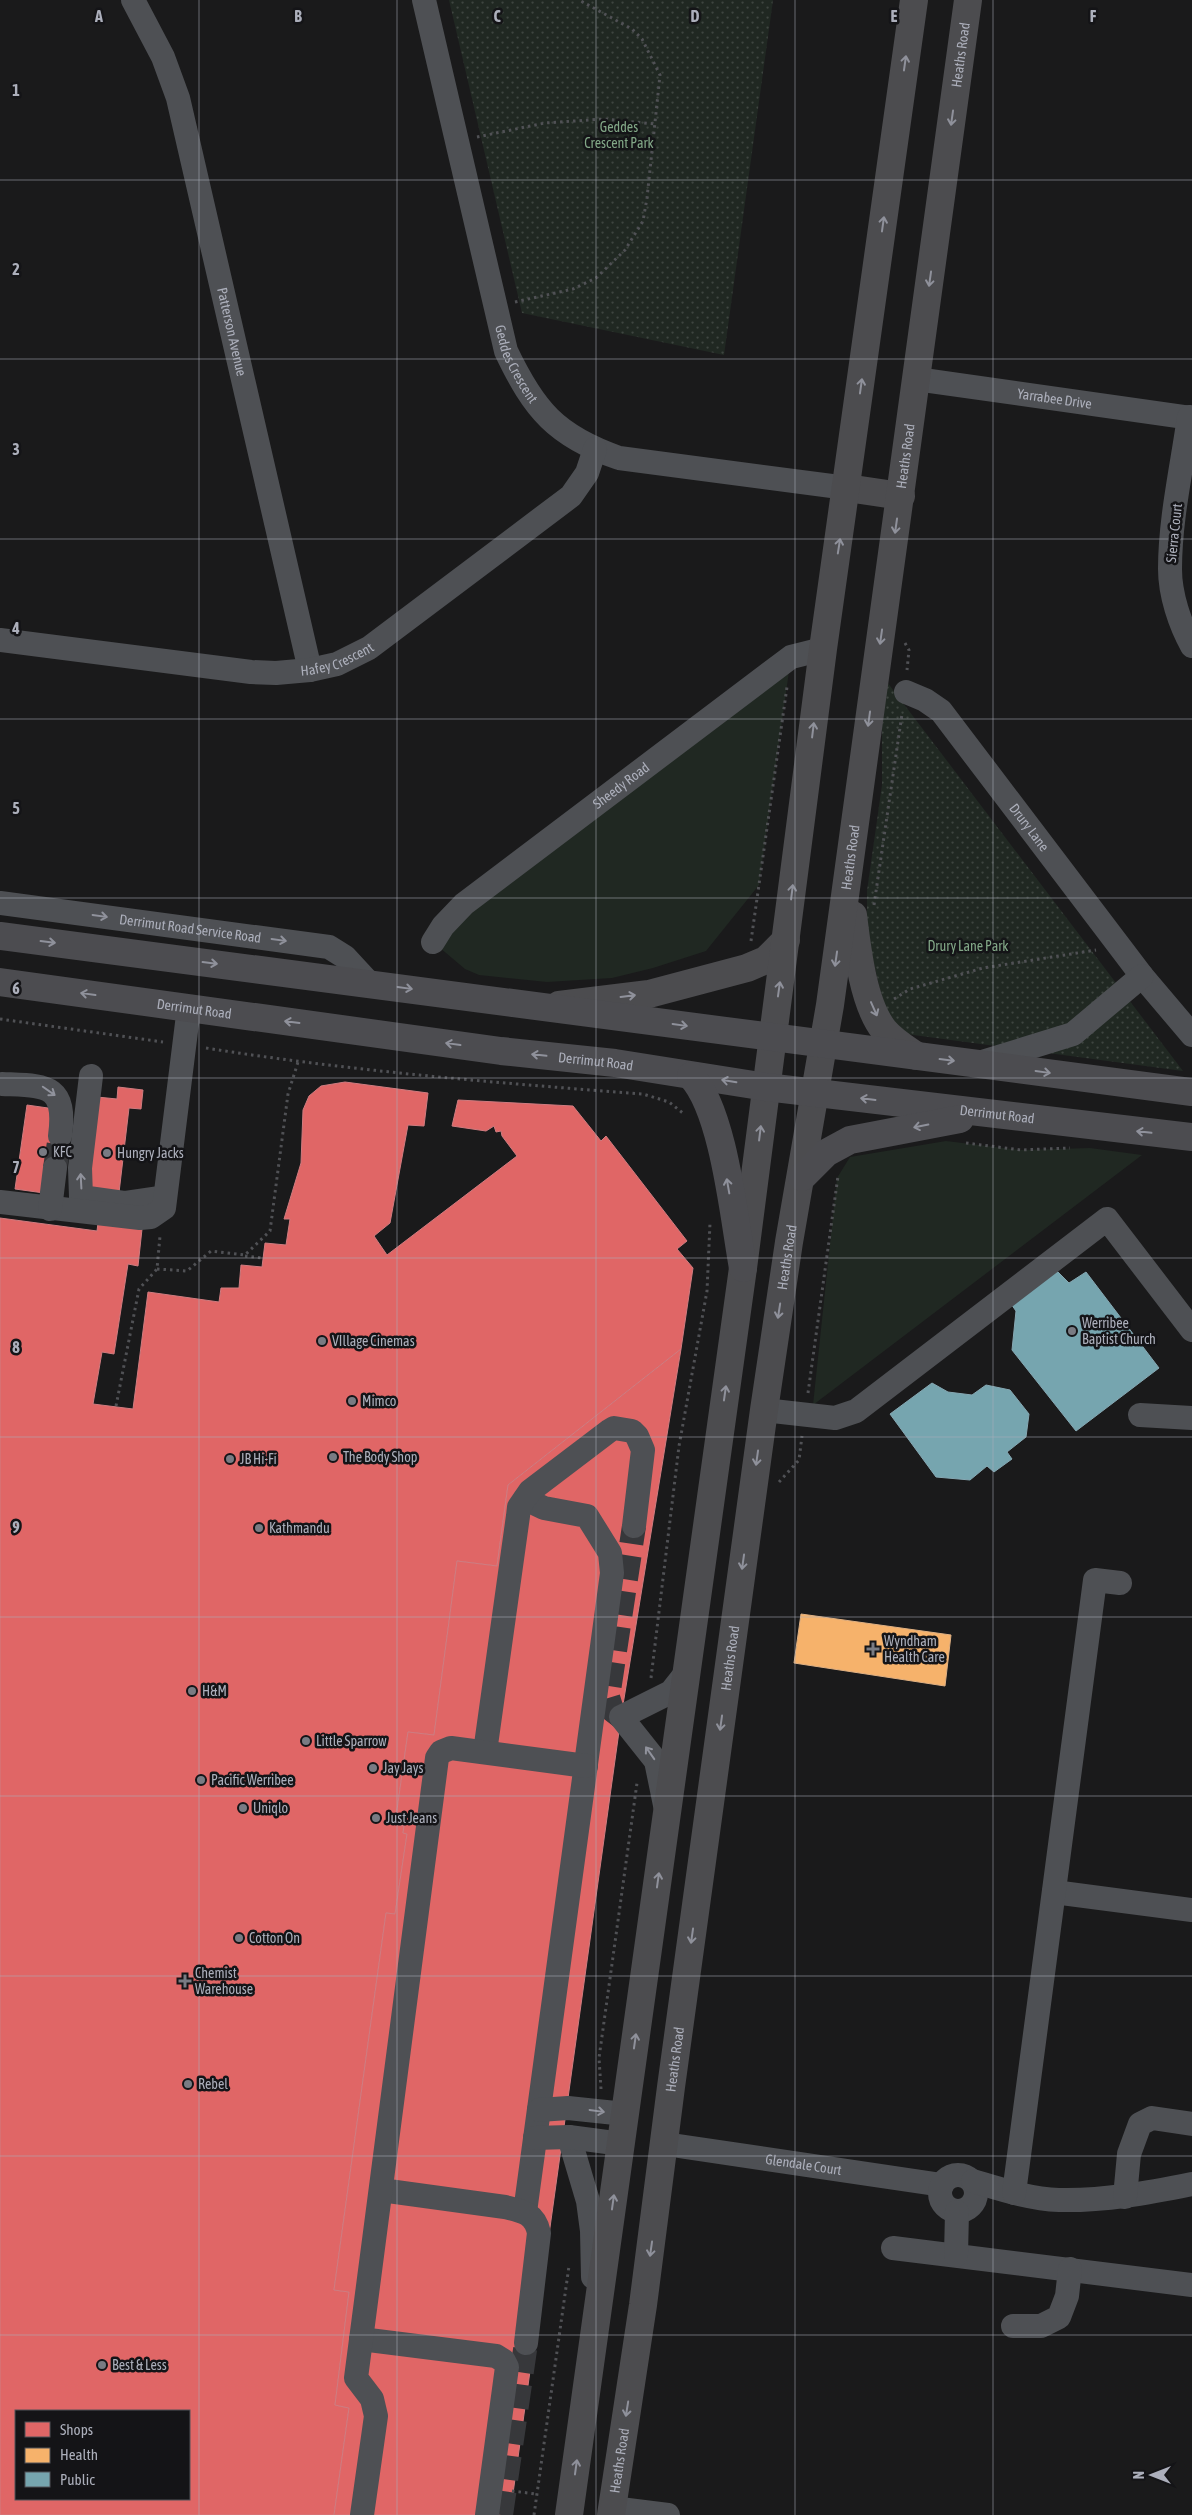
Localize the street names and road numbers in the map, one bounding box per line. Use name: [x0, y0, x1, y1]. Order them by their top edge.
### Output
street label: Heaths Road: [948, 21, 973, 88]
street label: Patterson Avenue: [214, 286, 250, 378]
street label: Geddes Crescent: [492, 323, 541, 406]
street label: Yarrabee Drive: [1016, 385, 1093, 412]
street label: Heaths Road: [893, 423, 918, 490]
street label: Sierra Court: [1163, 503, 1185, 563]
street label: Hafey Crescent: [300, 639, 377, 679]
street label: Sheedy Road: [590, 759, 652, 812]
street label: Drury Lane: [1006, 800, 1052, 854]
street label: Heaths Road: [838, 824, 863, 891]
street label: Derrimut Road Service Road: [118, 911, 262, 946]
street label: Derrimut Road: [156, 996, 233, 1022]
street label: Derrimut Road: [557, 1049, 634, 1074]
street label: Derrimut Road: [959, 1102, 1035, 1126]
street label: Heaths Road: [774, 1224, 800, 1291]
street label: Heaths Road: [718, 1625, 742, 1692]
street label: Heaths Road: [662, 2026, 687, 2093]
street label: Glendale Court: [764, 2151, 843, 2178]
street label: Heaths Road: [606, 2427, 632, 2494]

